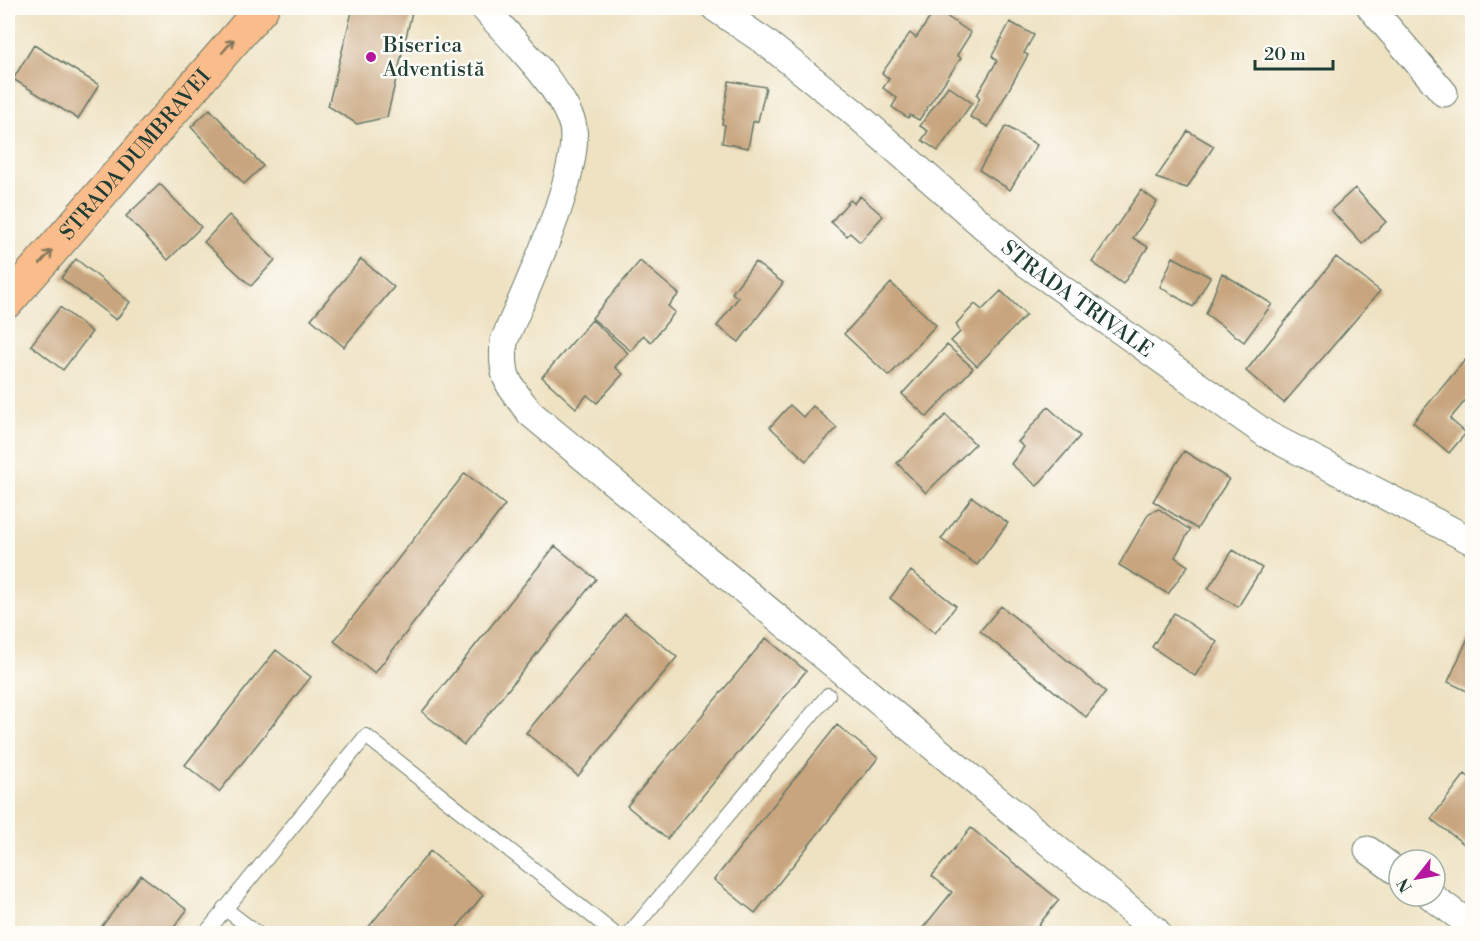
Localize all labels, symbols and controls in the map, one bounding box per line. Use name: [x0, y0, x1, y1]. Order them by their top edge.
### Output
place label: Biserica Adventistă: [382, 33, 485, 83]
scale bar: [1255, 33, 1333, 71]
one-way arrow: [222, 38, 235, 54]
text: 20 m: [1264, 43, 1306, 66]
marker: Biserica Adventistă: [364, 50, 378, 64]
street label: STRADA DUMBRAVEI: [55, 64, 217, 246]
street label: STRADA TRIVALE: [995, 235, 1158, 364]
one-way arrow: [39, 250, 53, 265]
north arrow: [1387, 848, 1447, 908]
text: N: [1393, 874, 1417, 896]

